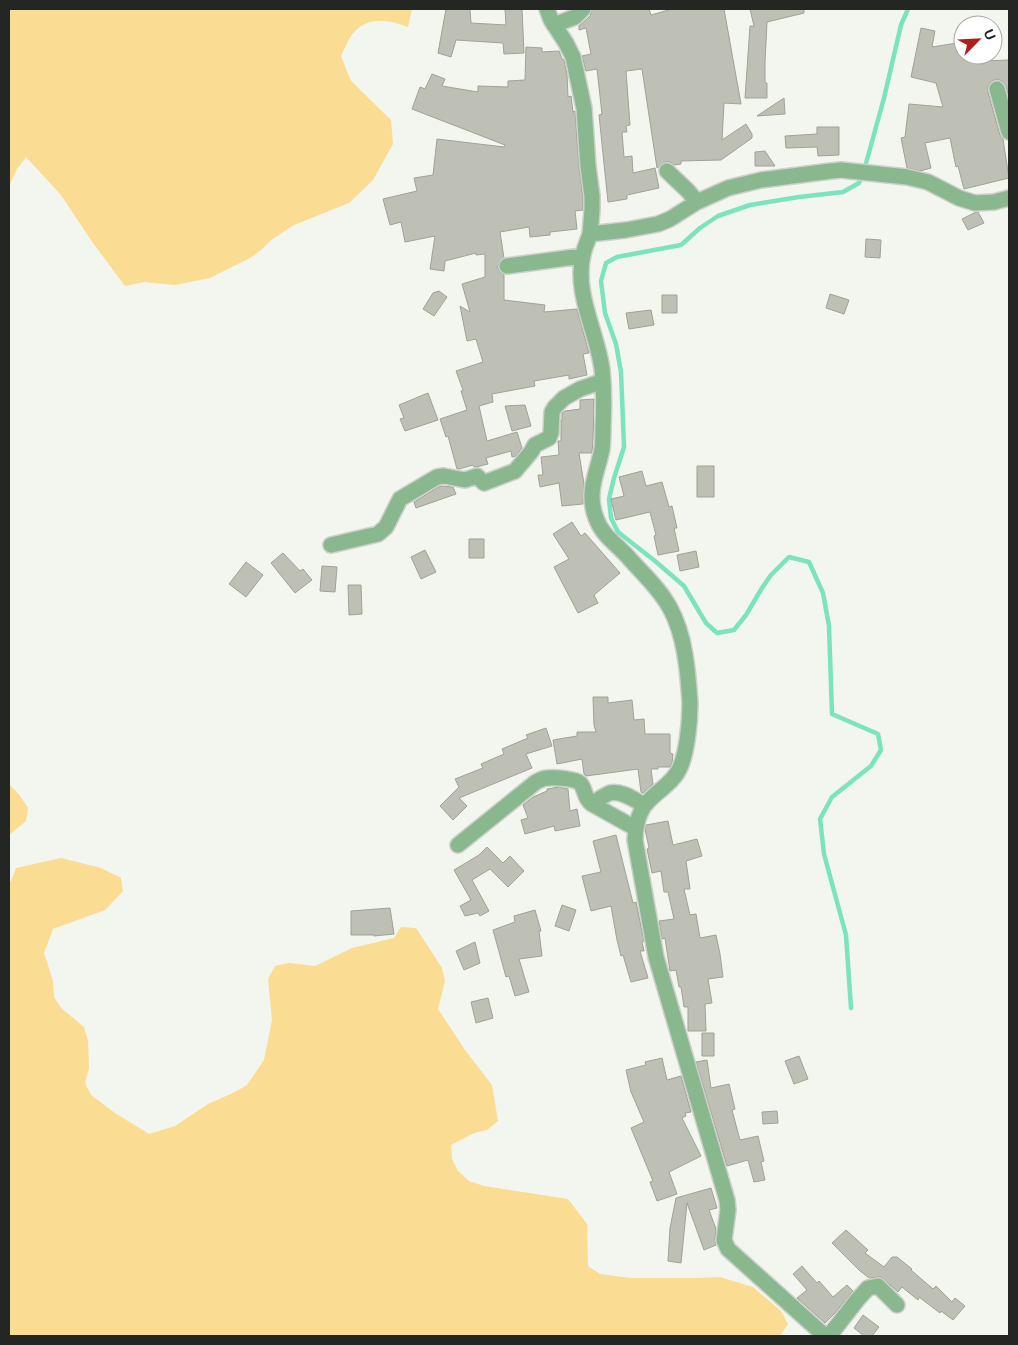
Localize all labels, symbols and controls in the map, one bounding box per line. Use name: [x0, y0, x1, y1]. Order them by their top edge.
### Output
north arrow: [953, 15, 1003, 65]
text: U: [981, 27, 999, 43]

